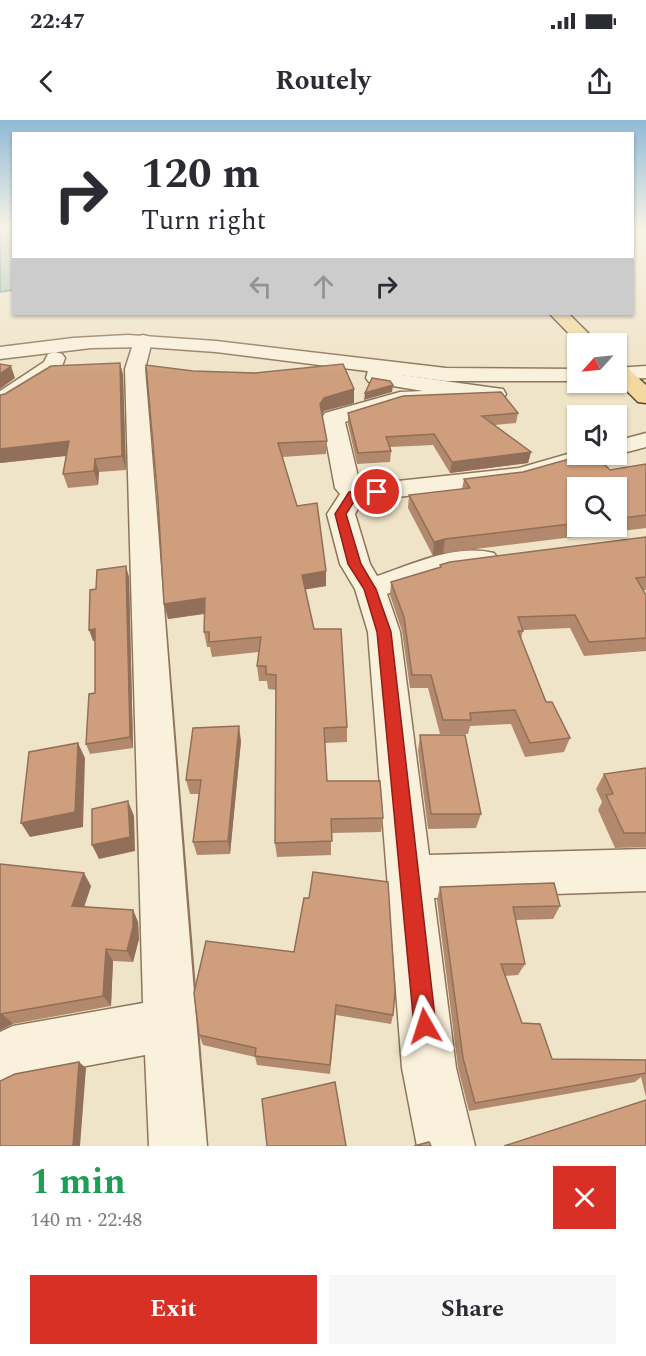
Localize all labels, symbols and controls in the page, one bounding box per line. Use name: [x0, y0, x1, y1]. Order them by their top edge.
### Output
text: 22:47: [30, 5, 85, 38]
text: Routely: [275, 60, 371, 102]
icon: back: [30, 65, 63, 98]
icon: share: [583, 65, 616, 98]
text: 120 m: [141, 143, 260, 206]
icon: right: [42, 156, 120, 234]
text: Turn right: [141, 200, 266, 242]
icon: left: [244, 270, 277, 303]
icon: ahead: [307, 270, 340, 303]
icon: right: [370, 270, 403, 303]
north arrow: [567, 333, 627, 393]
map controls: [567, 333, 627, 537]
button: sound: [567, 405, 627, 465]
pin: [351, 466, 402, 517]
icon: arrive: [360, 475, 393, 508]
button: search: [567, 477, 627, 537]
position arrow: [393, 994, 457, 1058]
text: 1 min: [30, 1155, 126, 1210]
button: close: [553, 1166, 616, 1229]
text: 140 m · 22:48: [30, 1205, 142, 1235]
button: Exit: [30, 1275, 317, 1344]
button: Share: [329, 1275, 616, 1344]

